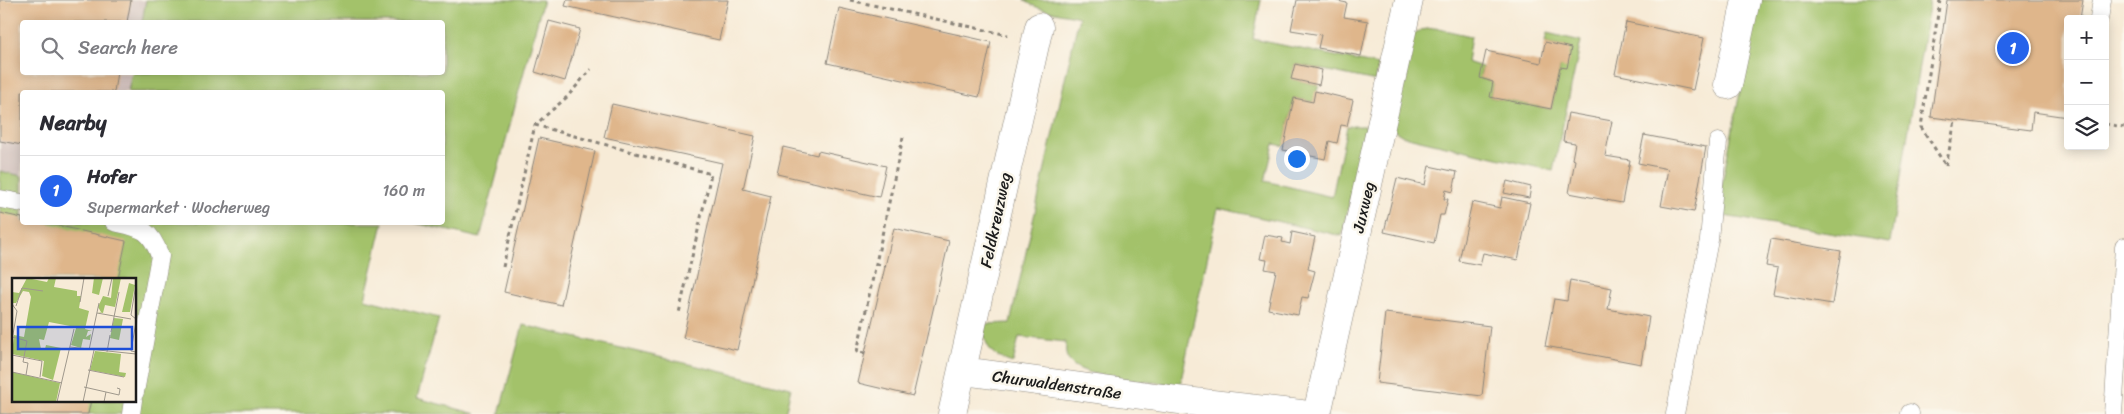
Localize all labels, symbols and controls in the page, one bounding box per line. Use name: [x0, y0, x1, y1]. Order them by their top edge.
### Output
map controls: [2064, 15, 2109, 150]
button: +: [2064, 15, 2109, 60]
search box: [20, 20, 445, 75]
pin: 1: [1997, 29, 2029, 67]
text: Search here: [78, 31, 178, 64]
icon: search: [38, 34, 66, 62]
button: −: [2064, 60, 2109, 105]
text: Nearby: [40, 104, 106, 142]
button: layers: [2064, 105, 2109, 150]
your location: [1284, 146, 1310, 172]
text: Hofer: [87, 160, 136, 193]
street label: Feldkreuzweg: [971, 170, 1020, 270]
text: 1: [53, 176, 59, 205]
text: 160 m: [382, 176, 425, 205]
street label: Juxweg: [1343, 179, 1383, 236]
text: Supermarket · Wocherweg: [87, 193, 270, 222]
inset map: [12, 278, 136, 402]
street label: Churwaldenstraße: [990, 361, 1123, 408]

